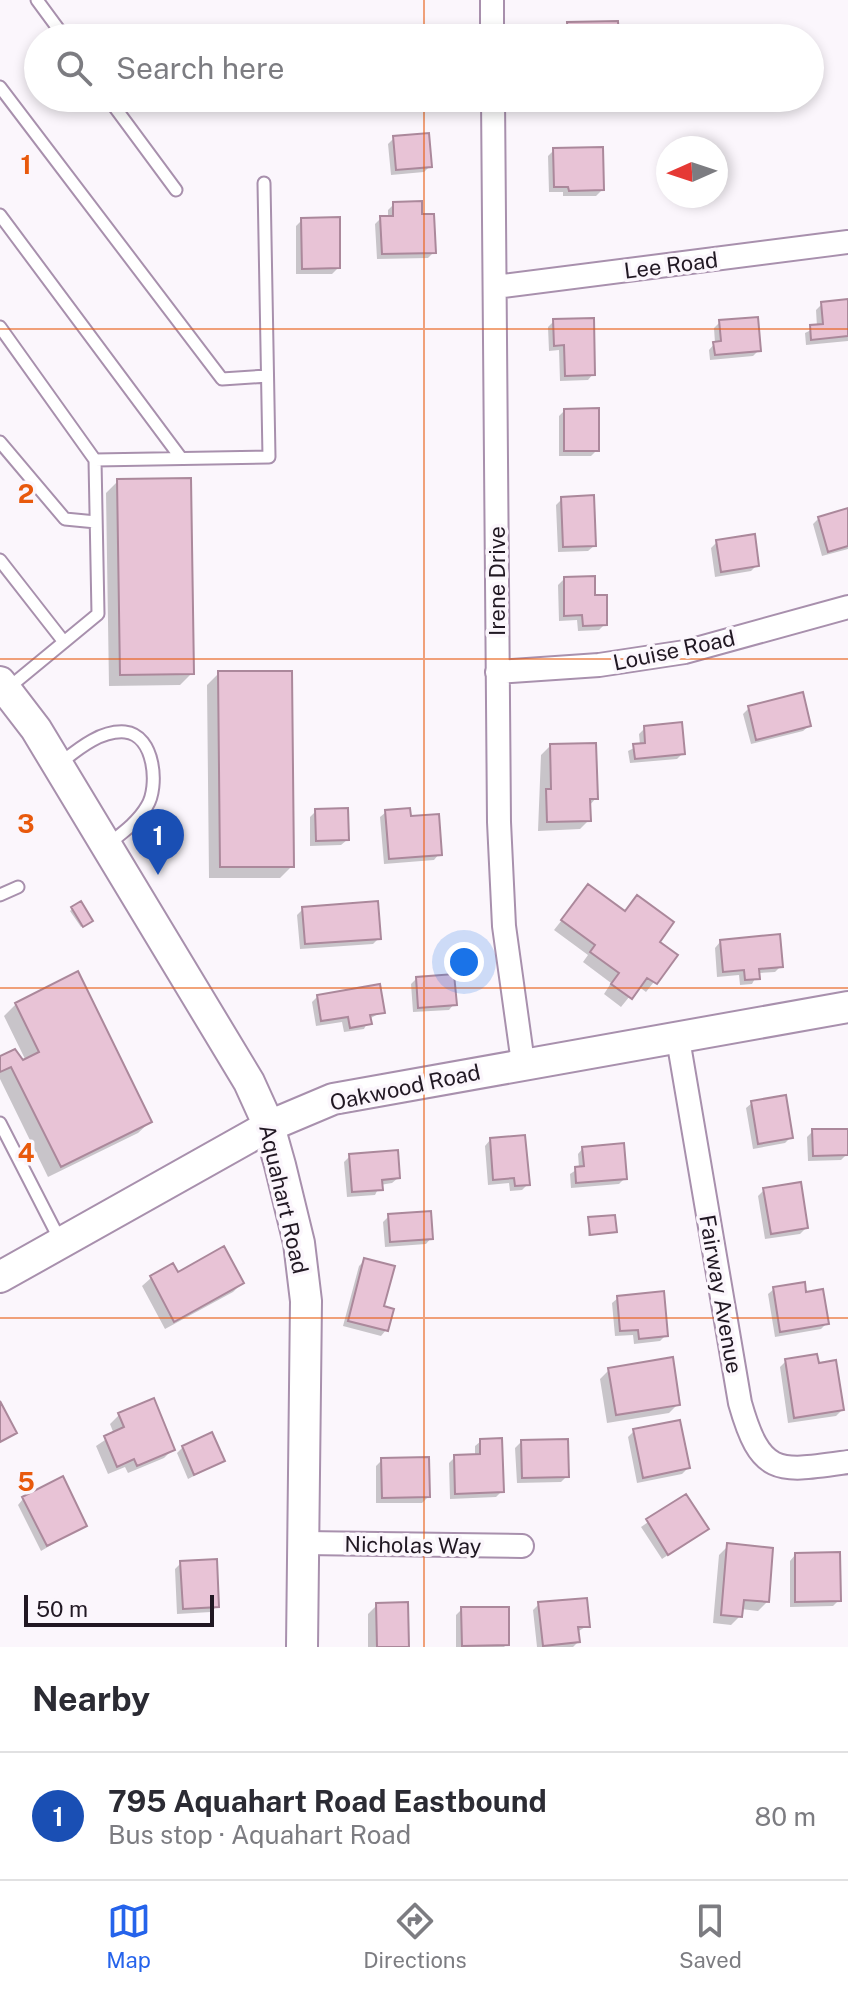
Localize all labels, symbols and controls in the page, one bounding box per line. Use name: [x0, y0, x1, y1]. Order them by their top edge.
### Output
search box: [24, 24, 824, 112]
icon: search: [52, 46, 96, 90]
text: Search here: [116, 50, 284, 86]
north arrow: [656, 136, 728, 208]
text: 1: [20, 149, 32, 180]
street label: Lee Road: [623, 246, 719, 284]
text: 2: [18, 478, 34, 509]
street label: Irene Drive: [484, 526, 510, 636]
street label: Louise Road: [611, 624, 737, 676]
text: 3: [17, 808, 35, 839]
pin: 1: [132, 809, 184, 875]
your location: [444, 942, 484, 982]
street label: Oakwood Road: [327, 1058, 483, 1116]
street label: Aquahart Road: [254, 1122, 314, 1276]
text: 4: [17, 1137, 35, 1168]
street label: Fairway Avenue: [694, 1213, 748, 1375]
text: 5: [17, 1466, 35, 1497]
street label: Nicholas Way: [344, 1531, 482, 1559]
scale bar: [24, 1591, 214, 1627]
text: 50 m: [36, 1596, 88, 1622]
text: Nearby: [32, 1679, 150, 1719]
text: 795 Aquahart Road Eastbound: [108, 1783, 547, 1819]
text: 1: [52, 1801, 64, 1832]
text: 80 m: [755, 1801, 816, 1832]
text: Bus stop · Aquahart Road: [108, 1819, 411, 1850]
tab: Map: [106, 1899, 151, 1973]
tab: Directions: [363, 1899, 467, 1973]
tab: Saved: [679, 1899, 742, 1973]

